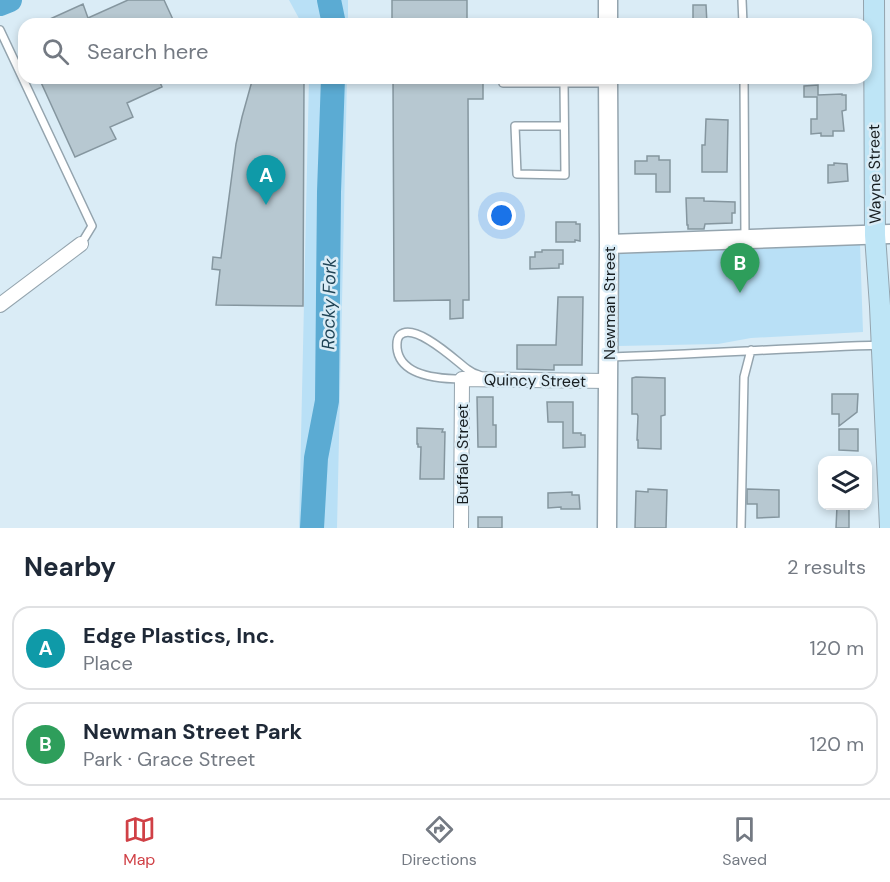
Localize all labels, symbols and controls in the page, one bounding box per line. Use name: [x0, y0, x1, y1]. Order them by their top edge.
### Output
search box: [18, 18, 872, 84]
icon: search: [39, 35, 72, 68]
text: Search here: [87, 37, 208, 66]
street label: Wayne Street: [863, 124, 886, 224]
pin: A: [246, 156, 286, 205]
your location: [487, 201, 516, 230]
pin: B: [720, 244, 760, 293]
street label: Newman Street: [599, 246, 620, 360]
water label: Rocky Fork: [316, 257, 342, 350]
street label: Quincy Street: [484, 369, 586, 392]
street label: Buffalo Street: [452, 404, 473, 504]
map controls: [818, 456, 872, 510]
button: layers: [818, 456, 872, 510]
text: Nearby: [24, 550, 116, 584]
text: 2 results: [787, 554, 866, 580]
text: Edge Plastics, Inc.: [83, 621, 275, 650]
text: A: [38, 635, 53, 661]
text: 120 m: [810, 635, 864, 661]
text: Place: [83, 650, 133, 676]
text: Newman Street Park: [83, 717, 302, 746]
text: B: [39, 731, 52, 757]
text: 120 m: [810, 731, 864, 757]
text: Park · Grace Street: [83, 746, 255, 772]
tab: Map: [123, 813, 156, 870]
tab: Directions: [401, 813, 477, 870]
tab: Saved: [722, 813, 767, 870]

